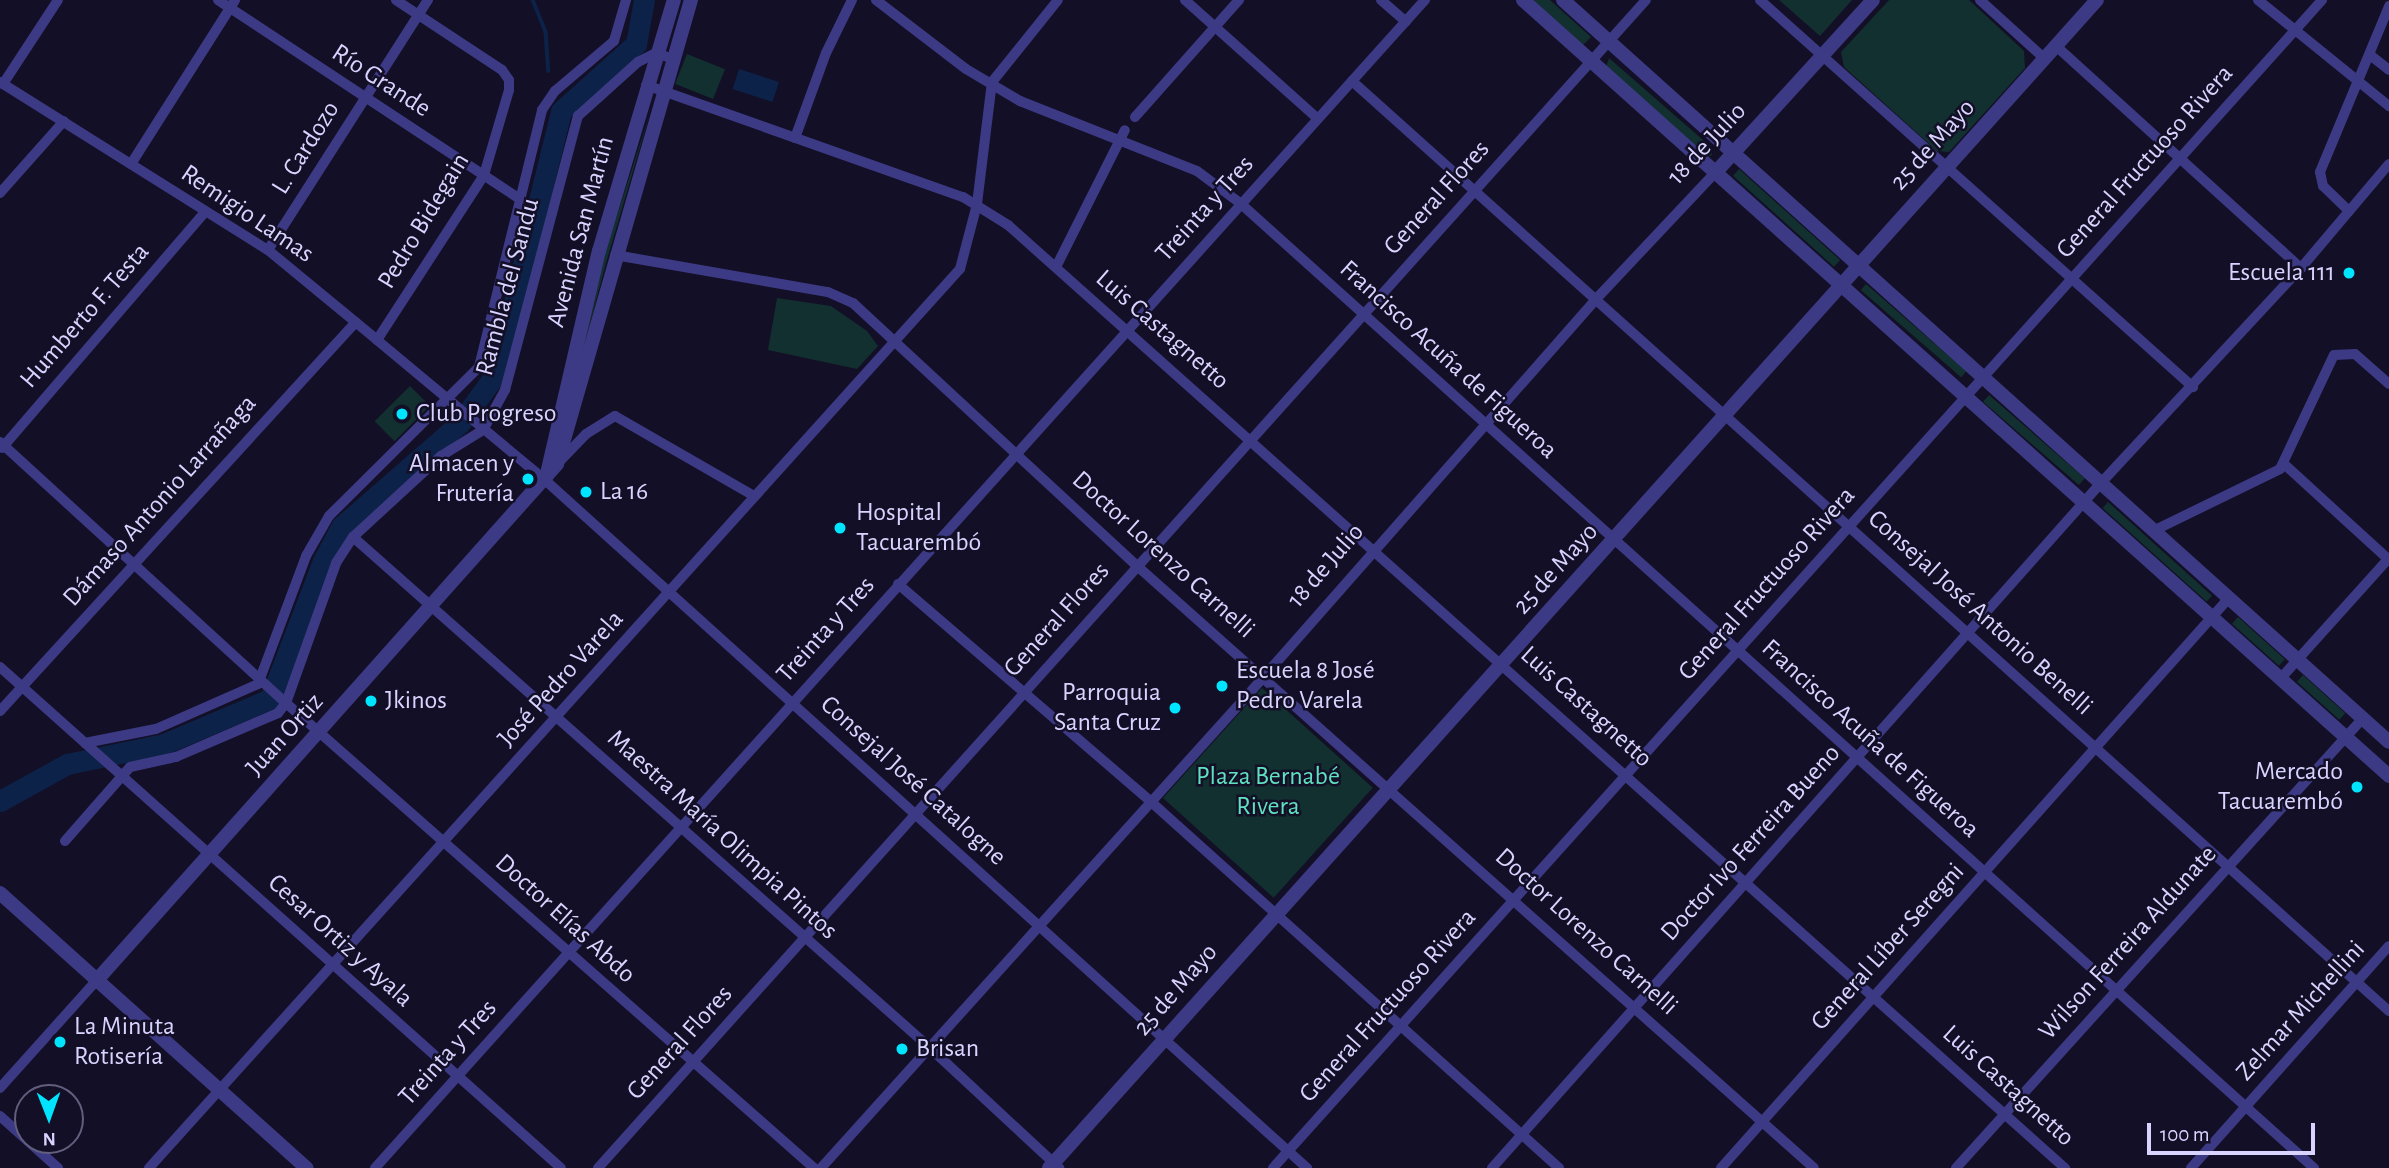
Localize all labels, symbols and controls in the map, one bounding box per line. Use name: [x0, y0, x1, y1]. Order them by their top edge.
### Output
street label: Río Grande: [326, 38, 436, 124]
street label: General Fructuoso Rivera: [2050, 59, 2240, 265]
street label: 25 de Mayo: [1884, 93, 1982, 197]
street label: L. Cardozo: [265, 96, 347, 200]
street label: 18 de Julio: [1661, 96, 1753, 192]
street label: Avenida San Martín: [541, 133, 621, 331]
street label: General Flores: [1377, 134, 1497, 262]
street label: Pedro Bidegain: [371, 147, 477, 295]
street label: Treinta y Tres: [1149, 149, 1261, 269]
street label: Remigio Lamas: [175, 158, 319, 270]
street label: Rambla del Sandu: [469, 195, 547, 379]
street label: Humberto F. Testa: [14, 237, 156, 395]
street label: Francisco Acuña de Figueroa: [1333, 254, 1563, 466]
place label: Escuela 111: [2228, 257, 2335, 289]
street label: Luis Castagnetto: [1089, 264, 1235, 396]
marker: Escuela 111: [2341, 265, 2357, 281]
street label: Dámaso Antonio Larrañaga: [57, 389, 263, 613]
place label: Club Progreso: [416, 398, 557, 430]
marker: Club Progreso: [394, 406, 410, 422]
place label: Almacen y Frutería: [409, 448, 514, 510]
street label: Doctor Lorenzo Carnelli: [1065, 465, 1261, 645]
marker: Almacen y Frutería: [520, 471, 536, 487]
place label: La 16: [600, 476, 648, 508]
street label: General Fructuoso Rivera: [1672, 481, 1862, 687]
marker: La 16: [578, 484, 594, 500]
place label: Hospital Tacuarembó: [856, 497, 981, 558]
street label: Consejal José Antonio Benelli: [1861, 504, 2099, 722]
street label: 18 de Julio: [1281, 517, 1371, 615]
street label: 25 de Mayo: [1507, 517, 1605, 621]
marker: Hospital Tacuarembó: [830, 518, 850, 538]
street label: General Flores: [997, 556, 1117, 684]
street label: Treinta y Tres: [770, 570, 882, 690]
street label: José Pedro Varela: [491, 604, 631, 754]
street label: Francisco Acuña de Figueroa: [1755, 633, 1985, 845]
street label: Luis Castagnetto: [1514, 640, 1658, 774]
place label: Escuela 8 José Pedro Varela: [1236, 655, 1375, 716]
place label: Parroquia Santa Cruz: [1054, 677, 1161, 738]
marker: Escuela 8 José Pedro Varela: [1214, 678, 1230, 694]
place label: Jkinos: [385, 685, 447, 717]
street label: Juan Ortiz: [240, 687, 330, 783]
street label: Consejal José Catalogne: [814, 689, 1012, 873]
marker: Jkinos: [363, 693, 379, 709]
marker: Parroquia Santa Cruz: [1167, 700, 1183, 716]
street label: Maestra María Olimpia Pintos: [600, 723, 844, 947]
street label: Doctor Ivo Ferreira Bueno: [1655, 738, 1847, 948]
place label: Mercado Tacuarembó: [2218, 756, 2343, 818]
park label: Plaza Bernabé Rivera: [1196, 761, 1340, 822]
marker: Mercado Tacuarembó: [2349, 779, 2365, 795]
street label: Wilson Ferreira Aldunate: [2032, 839, 2224, 1047]
street label: Doctor Lorenzo Carnelli: [1488, 842, 1684, 1022]
street label: Doctor Elías Abdo: [488, 848, 642, 990]
street label: General Líber Seregni: [1805, 857, 1971, 1037]
street label: Cesar Ortiz y Ayala: [261, 868, 419, 1014]
street label: General Fructuoso Rivera: [1293, 903, 1483, 1109]
street label: Zelmar Michellini: [2230, 934, 2372, 1088]
street label: 25 de Mayo: [1127, 937, 1225, 1043]
street label: General Flores: [620, 979, 740, 1107]
street label: Treinta y Tres: [392, 993, 504, 1113]
place label: La Minuta Rotisería: [74, 1011, 175, 1072]
street label: Luis Castagnetto: [1936, 1019, 2080, 1153]
place label: Brisan: [916, 1033, 979, 1065]
marker: La Minuta Rotisería: [52, 1034, 68, 1050]
marker: Brisan: [894, 1041, 910, 1057]
north arrow: [14, 1084, 84, 1154]
scale bar: [2151, 1108, 2319, 1152]
text: 100 m: [2160, 1124, 2210, 1145]
text: N: [43, 1129, 56, 1148]

